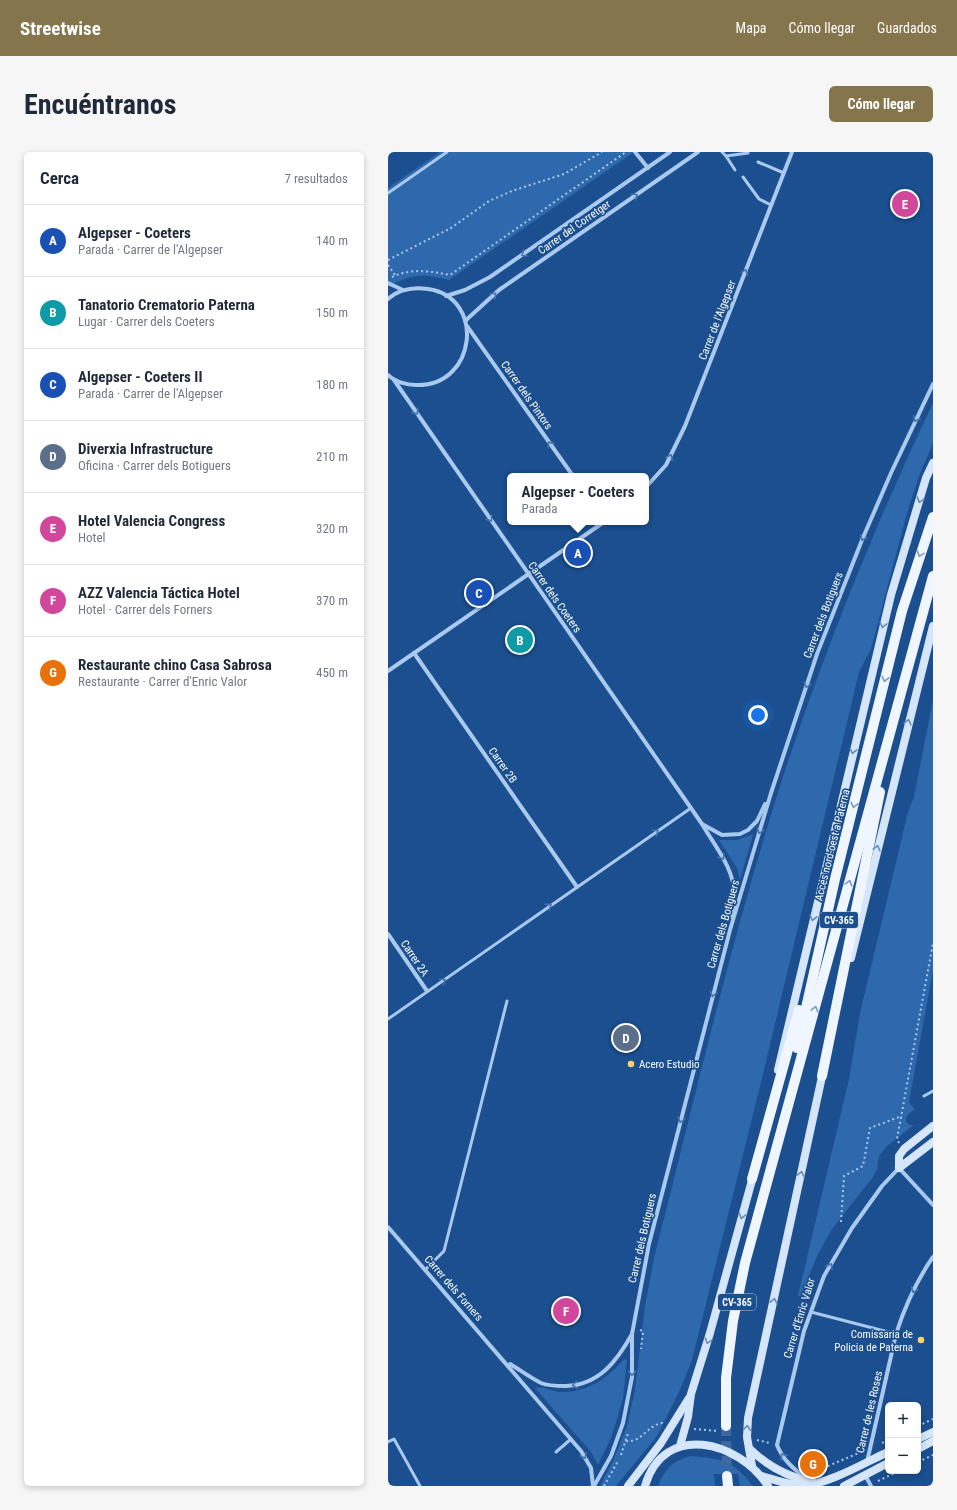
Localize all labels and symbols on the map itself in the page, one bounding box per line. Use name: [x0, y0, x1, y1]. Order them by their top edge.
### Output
pin: E: [892, 189, 918, 219]
one-way arrow: [630, 194, 637, 201]
street label: Carrer del Corretger: [536, 197, 614, 257]
one-way arrow: [521, 249, 528, 256]
one-way arrow: [741, 268, 749, 275]
street label: Carrer de l'Algepser: [696, 278, 739, 362]
one-way arrow: [489, 292, 497, 299]
street label: Carrer dels Pintors: [498, 358, 555, 432]
one-way arrow: [411, 408, 419, 415]
one-way arrow: [913, 415, 921, 422]
one-way arrow: [548, 441, 555, 448]
one-way arrow: [665, 454, 673, 461]
one-way arrow: [916, 496, 925, 503]
one-way arrow: [485, 515, 493, 522]
one-way arrow: [860, 534, 868, 541]
pin: A: [565, 538, 591, 568]
one-way arrow: [916, 550, 924, 557]
street label: Carrer dels Coeters: [525, 559, 584, 635]
street label: Carrer dels Botiguers: [801, 570, 846, 660]
pin: C: [466, 578, 492, 608]
one-way arrow: [880, 621, 888, 628]
pin: B: [507, 625, 533, 655]
one-way arrow: [881, 676, 889, 682]
one-way arrow: [803, 682, 811, 689]
your location: [748, 705, 768, 725]
one-way arrow: [904, 719, 912, 725]
street label: Carrer 2B: [486, 745, 520, 786]
one-way arrow: [849, 748, 857, 754]
street label: Accés nord-oest a Paterna: [812, 788, 853, 902]
one-way arrow: [850, 802, 858, 809]
one-way arrow: [756, 827, 764, 834]
one-way arrow: [652, 829, 659, 837]
one-way arrow: [873, 845, 881, 851]
one-way arrow: [717, 853, 724, 860]
street label: Carrer dels Botiguers: [705, 878, 742, 970]
one-way arrow: [844, 880, 853, 887]
one-way arrow: [545, 904, 552, 911]
road number: CV-365: [820, 912, 858, 928]
one-way arrow: [809, 915, 817, 921]
street label: Carrer 2A: [398, 938, 432, 979]
one-way arrow: [439, 978, 446, 986]
one-way arrow: [710, 991, 718, 998]
one-way arrow: [810, 1005, 818, 1012]
pin: D: [613, 1023, 639, 1053]
place label: Acero Estudio: [639, 1058, 700, 1071]
marker: Acero Estudio: [626, 1059, 636, 1069]
one-way arrow: [677, 1116, 686, 1123]
one-way arrow: [797, 1171, 805, 1177]
street label: Carrer dels Botiguers: [626, 1192, 659, 1284]
one-way arrow: [738, 1212, 747, 1219]
street label: Carrer dels Forners: [422, 1253, 486, 1324]
one-way arrow: [825, 1263, 832, 1270]
street label: Carrer d'Enric Valor: [781, 1276, 818, 1360]
one-way arrow: [911, 1286, 919, 1294]
road number: CV-365: [718, 1294, 756, 1310]
pin: F: [553, 1296, 579, 1326]
one-way arrow: [769, 1298, 777, 1304]
place label: Comissaria de Policia de Paterna: [834, 1328, 913, 1354]
marker: Comissaria de Policia de Paterna: [916, 1335, 926, 1345]
one-way arrow: [704, 1338, 713, 1345]
one-way arrow: [628, 1370, 636, 1376]
street label: Carrer de les Roses: [854, 1370, 885, 1455]
one-way arrow: [571, 1380, 578, 1389]
one-way arrow: [743, 1425, 752, 1431]
pin: G: [800, 1449, 826, 1479]
one-way arrow: [579, 1452, 587, 1459]
one-way arrow: [781, 1453, 788, 1460]

